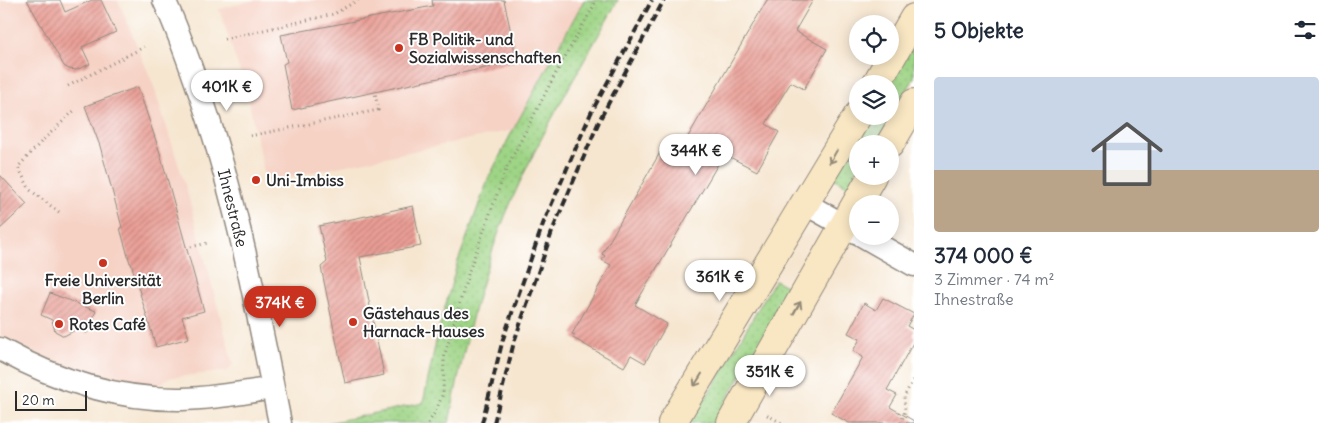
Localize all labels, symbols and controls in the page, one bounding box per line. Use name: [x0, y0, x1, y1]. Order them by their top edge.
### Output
map controls: [849, 15, 899, 245]
button: locate: [849, 15, 899, 65]
icon: filters: [1291, 16, 1319, 44]
text: 5 Objekte: [934, 17, 1024, 44]
place label: FB Politik- und Sozialwissenschaften: [409, 29, 561, 67]
marker: FB Politik- und Sozialwissenschaften: [393, 42, 405, 54]
pin: 401K €: [186, 70, 268, 112]
button: layers: [849, 75, 899, 125]
text: 401K €: [202, 76, 252, 96]
icon: home: [1082, 109, 1172, 199]
pin: 344K €: [655, 134, 737, 176]
button: +: [849, 135, 899, 185]
text: 344K €: [670, 140, 722, 160]
one-way arrow: [828, 150, 838, 165]
street label: Ihnestraße: [214, 167, 252, 249]
place label: Uni-Imbiss: [266, 170, 344, 190]
marker: Uni-Imbiss: [250, 174, 262, 186]
button: −: [849, 195, 899, 245]
text: 374 000 €: [934, 242, 1033, 269]
marker: Freie Universität Berlin: [97, 257, 109, 269]
pin: 361K €: [679, 260, 761, 302]
text: 361K €: [696, 266, 744, 286]
text: 3 Zimmer · 74 m²: [934, 269, 1055, 289]
place label: Freie Universität Berlin: [45, 270, 162, 308]
pin: 374K €: [239, 286, 321, 328]
text: Ihnestraße: [934, 289, 1014, 309]
text: 374K €: [255, 292, 305, 312]
one-way arrow: [792, 301, 802, 316]
place label: Gästehaus des Harnack-Hauses: [363, 303, 484, 341]
place label: Rotes Café: [69, 314, 146, 334]
marker: Gästehaus des Harnack-Hauses: [347, 316, 359, 328]
marker: Rotes Café: [53, 318, 65, 330]
pin: 351K €: [729, 354, 811, 397]
text: 351K €: [746, 361, 794, 381]
one-way arrow: [693, 373, 703, 387]
scale bar: [15, 388, 88, 411]
text: 20 m: [22, 391, 55, 409]

